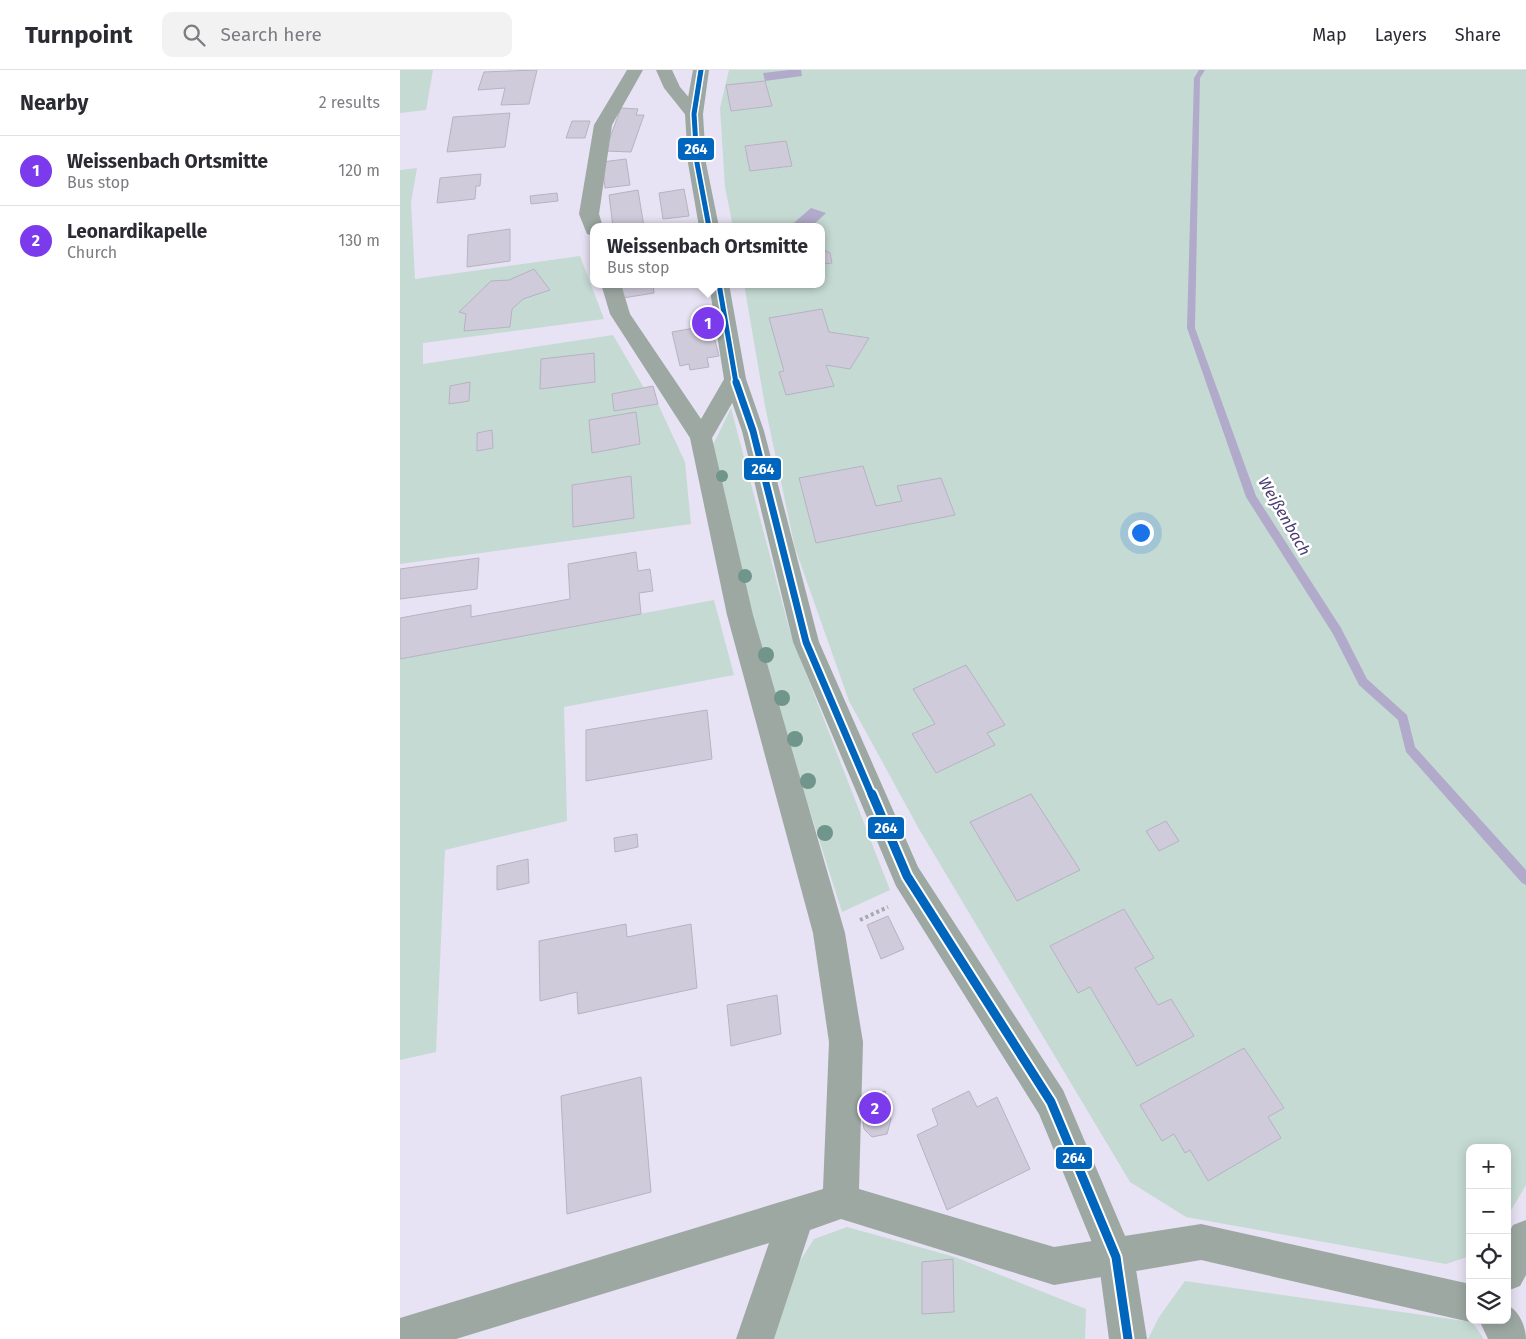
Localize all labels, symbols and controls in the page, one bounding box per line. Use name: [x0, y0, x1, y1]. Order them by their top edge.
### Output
search box: [162, 12, 512, 57]
text: Turnpoint: [25, 21, 132, 49]
icon: search: [180, 21, 208, 49]
text: Search here: [220, 23, 322, 46]
text: Map: [1312, 24, 1347, 46]
text: Layers: [1375, 24, 1427, 46]
text: Share: [1455, 24, 1501, 46]
text: Nearby: [20, 90, 88, 116]
text: 2 results: [319, 93, 380, 112]
line badge: 264: [677, 137, 715, 161]
text: 264: [684, 141, 708, 158]
text: Weissenbach Ortsmitte: [67, 150, 268, 173]
text: 1: [32, 161, 40, 180]
text: 120 m: [338, 161, 380, 180]
text: Bus stop: [67, 173, 130, 192]
text: Leonardikapelle: [67, 220, 207, 243]
popup: [590, 223, 825, 288]
text: 2: [32, 231, 40, 250]
text: 130 m: [338, 231, 380, 250]
text: Weissenbach Ortsmitte: [607, 235, 808, 258]
text: Church: [67, 243, 117, 262]
text: Bus stop: [607, 258, 670, 277]
pin: 1: [692, 304, 724, 342]
line badge: 264: [743, 457, 782, 481]
text: 264: [751, 461, 775, 478]
water label: Weißenbach: [1254, 473, 1315, 559]
your location: [1128, 520, 1154, 546]
line badge: 264: [867, 816, 905, 840]
text: 264: [874, 820, 898, 837]
pin: 2: [859, 1089, 891, 1127]
map controls: [1466, 1144, 1511, 1324]
button: +: [1466, 1144, 1511, 1189]
line badge: 264: [1055, 1146, 1093, 1170]
text: 264: [1062, 1150, 1086, 1167]
button: −: [1466, 1189, 1511, 1234]
button: locate: [1466, 1234, 1511, 1279]
button: layers: [1466, 1279, 1511, 1324]

